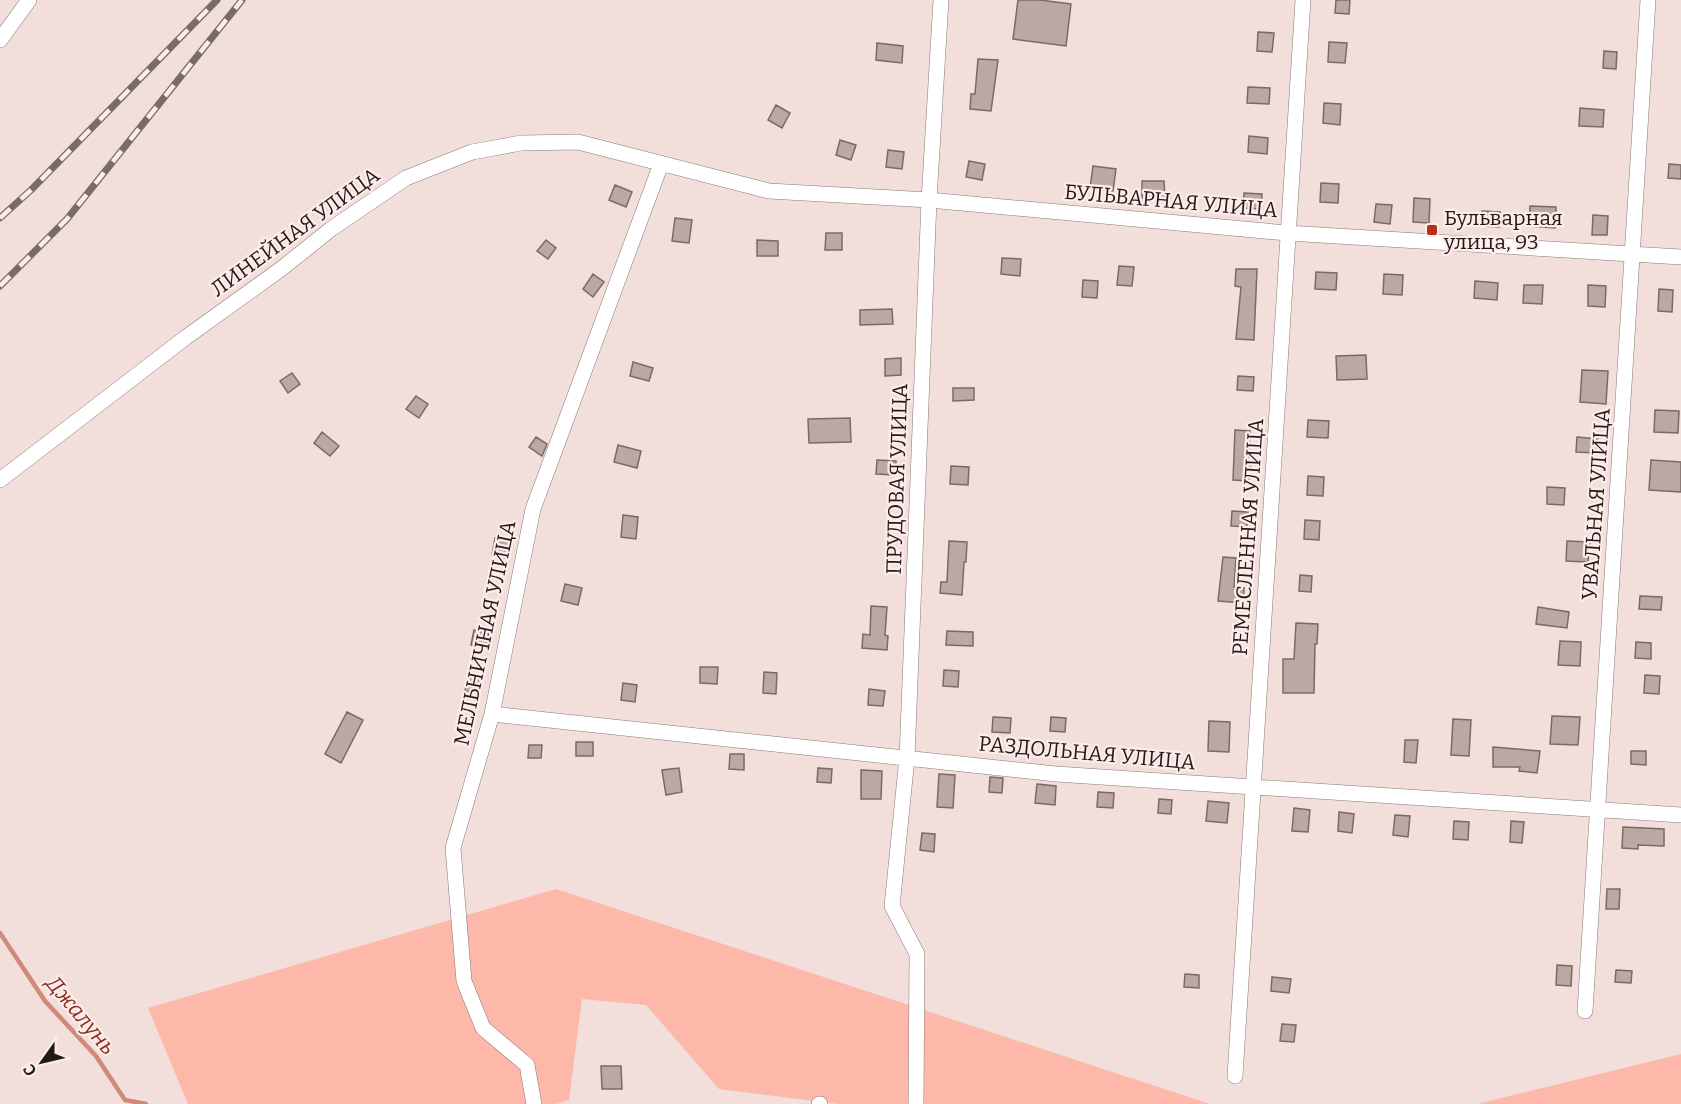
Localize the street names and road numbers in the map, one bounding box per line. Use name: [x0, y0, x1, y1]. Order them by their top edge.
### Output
street label: ЛИНЕЙНАЯ УЛИЦА: [205, 162, 385, 302]
street label: БУЛЬВАРНАЯ УЛИЦА: [1063, 179, 1279, 223]
street label: ПРУДОВАЯ УЛИЦА: [881, 383, 913, 575]
street label: УВАЛЬНАЯ УЛИЦА: [1576, 407, 1616, 601]
street label: РЕМЕСЛЕННАЯ УЛИЦА: [1227, 417, 1269, 657]
street label: МЕЛЬНИЧНАЯ УЛИЦА: [448, 518, 522, 748]
street label: РАЗДОЛЬНАЯ УЛИЦА: [977, 731, 1197, 775]

